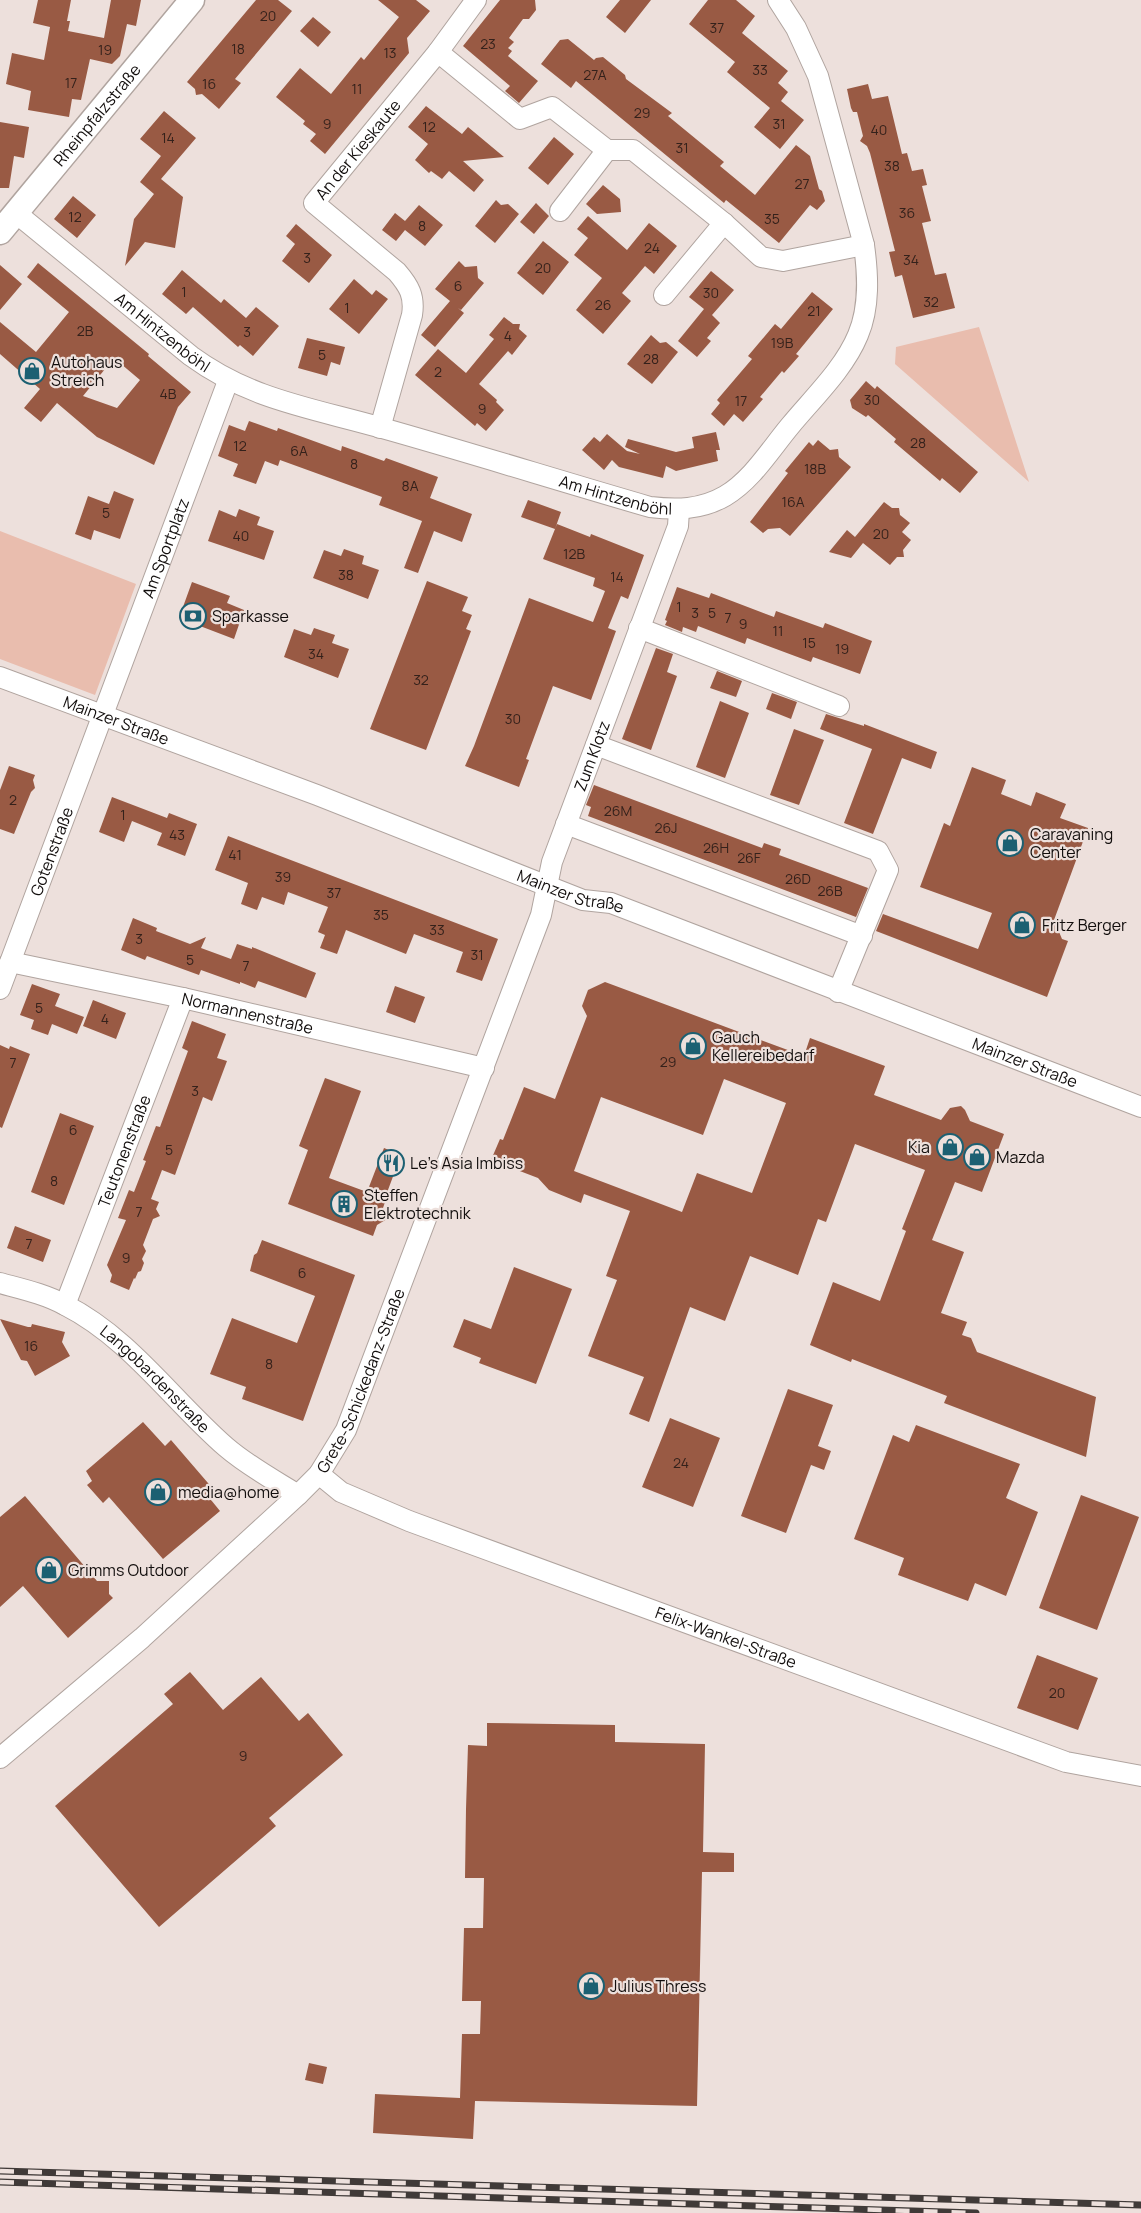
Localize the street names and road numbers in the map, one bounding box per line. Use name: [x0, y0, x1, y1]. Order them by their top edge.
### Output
street label: Rheinpfalzstraße: [48, 59, 146, 171]
street label: An der Kieskaute: [310, 95, 406, 204]
street label: Am Hintzenböhl: [110, 287, 214, 377]
street label: Am Hintzenböhl: [557, 470, 672, 520]
street label: Am Sportplatz: [137, 495, 194, 601]
street label: Mainzer Straße: [60, 691, 172, 750]
street label: Zum Klotz: [569, 717, 615, 794]
street label: Gotenstraße: [25, 804, 78, 899]
street label: Mainzer Straße: [514, 864, 627, 918]
street label: Normannenstraße: [180, 987, 316, 1039]
street label: Mainzer Straße: [969, 1032, 1081, 1093]
street label: Teutonenstraße: [93, 1092, 156, 1210]
street label: Grete-Schickedanz-Straße: [311, 1285, 410, 1477]
street label: Langobardenstraße: [96, 1320, 215, 1438]
street label: Felix-Wankel-Straße: [652, 1601, 800, 1673]

